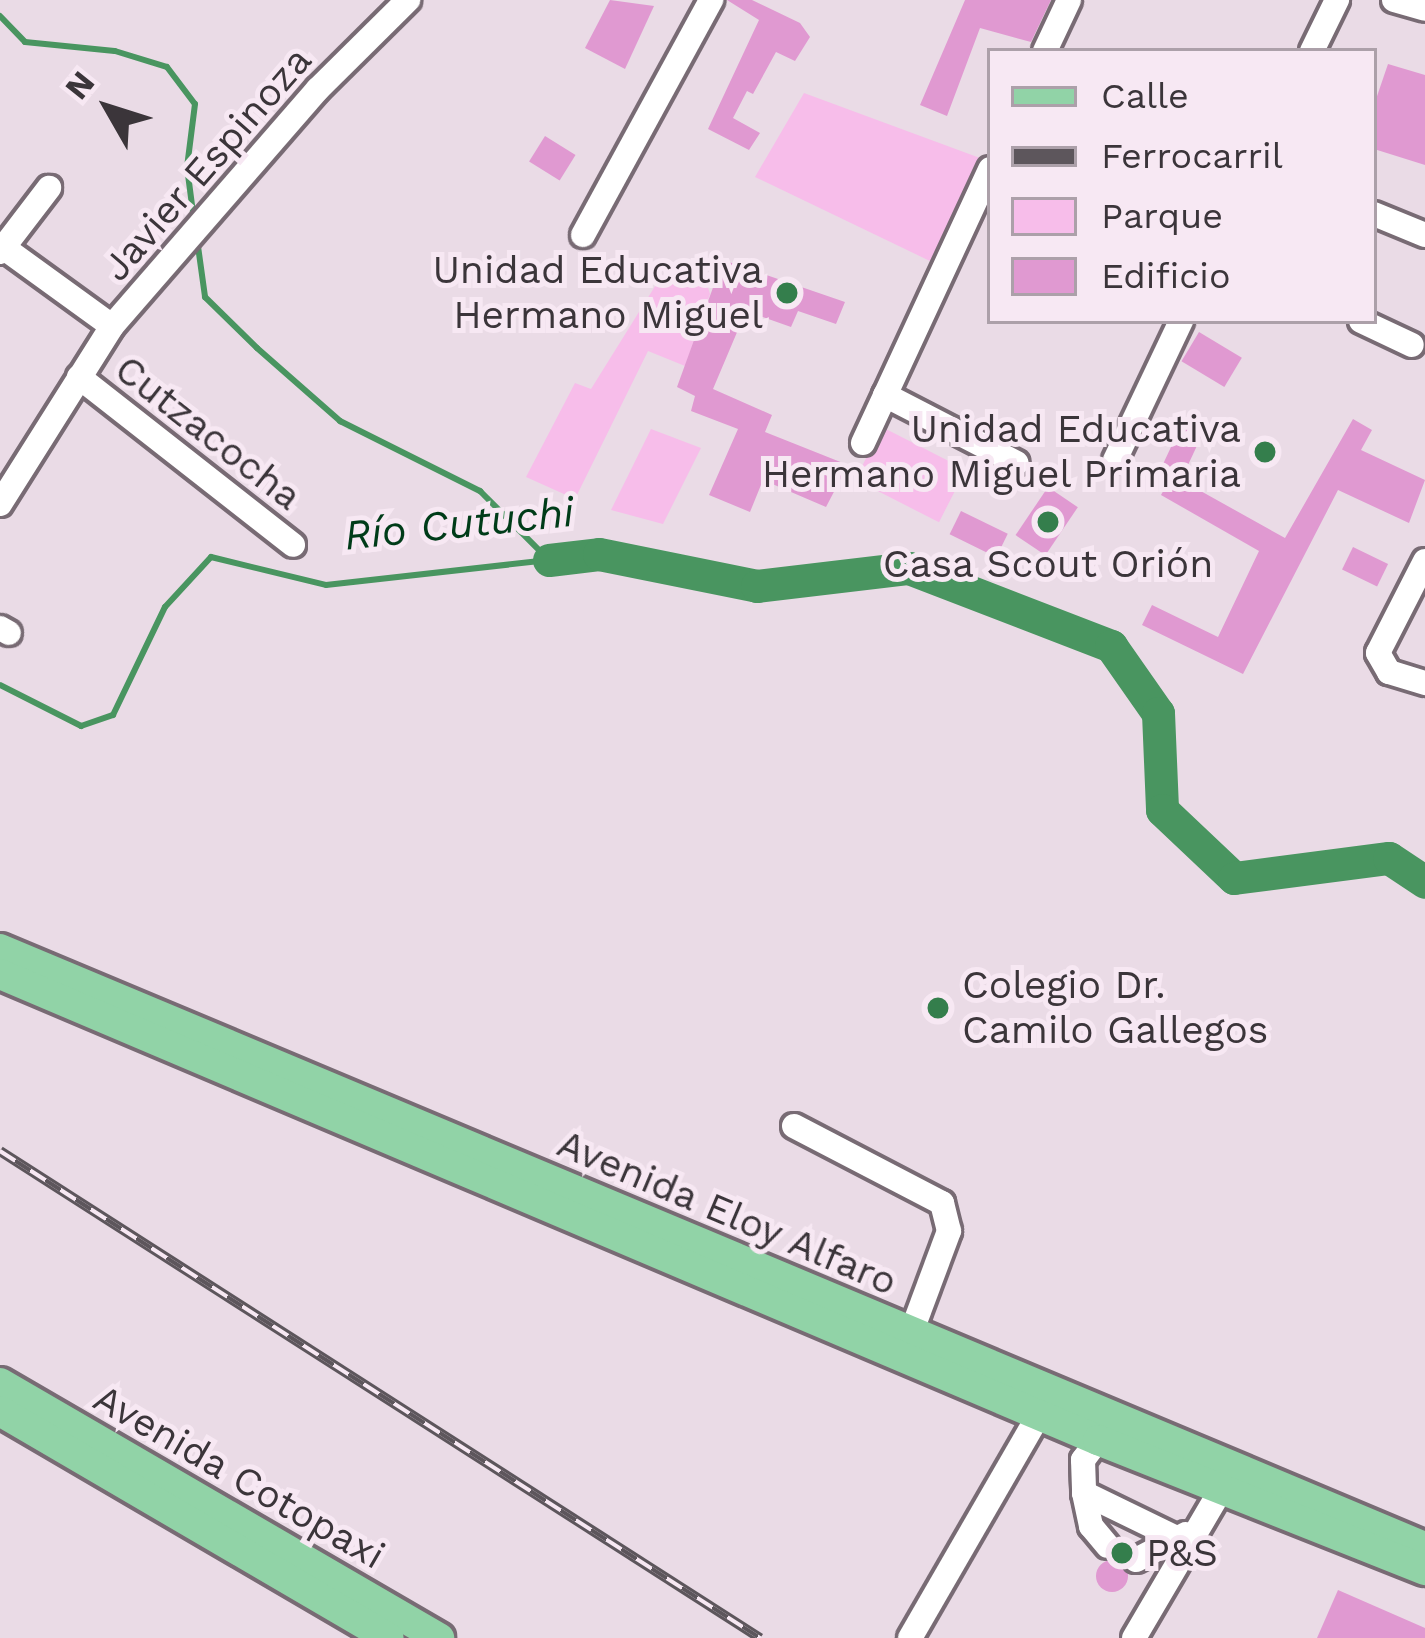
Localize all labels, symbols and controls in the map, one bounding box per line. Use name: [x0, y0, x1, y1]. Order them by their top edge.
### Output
street label: Javier Espinoza: [92, 37, 322, 291]
north arrow: [48, 48, 168, 168]
legend: [987, 48, 1377, 324]
text: N: [57, 63, 102, 107]
text: Calle: [1101, 75, 1189, 117]
text: Ferrocarril: [1101, 135, 1283, 177]
text: Parque: [1101, 195, 1223, 237]
place label: Unidad Educativa Hermano Miguel: [432, 248, 763, 339]
text: Edificio: [1101, 255, 1231, 297]
marker: Unidad Educativa Hermano Miguel: [774, 280, 800, 306]
street label: Cutzacocha: [106, 346, 310, 520]
place label: Unidad Educativa Hermano Miguel Primaria: [760, 407, 1241, 498]
marker: Unidad Educativa Hermano Miguel Primaria: [1252, 439, 1278, 465]
water label: Río Cutuchi: [342, 487, 576, 561]
marker: Casa Scout Orión: [1035, 509, 1061, 535]
place label: Casa Scout Orión: [882, 541, 1214, 587]
place label: Colegio Dr. Camilo Gallegos: [962, 963, 1268, 1054]
marker: Colegio Dr. Camilo Gallegos: [925, 995, 951, 1021]
street label: Avenida Eloy Alfaro: [549, 1120, 905, 1306]
street label: Avenida Cotopaxi: [85, 1375, 393, 1579]
place label: P&S: [1146, 1530, 1218, 1576]
marker: P&S: [1109, 1540, 1135, 1566]

